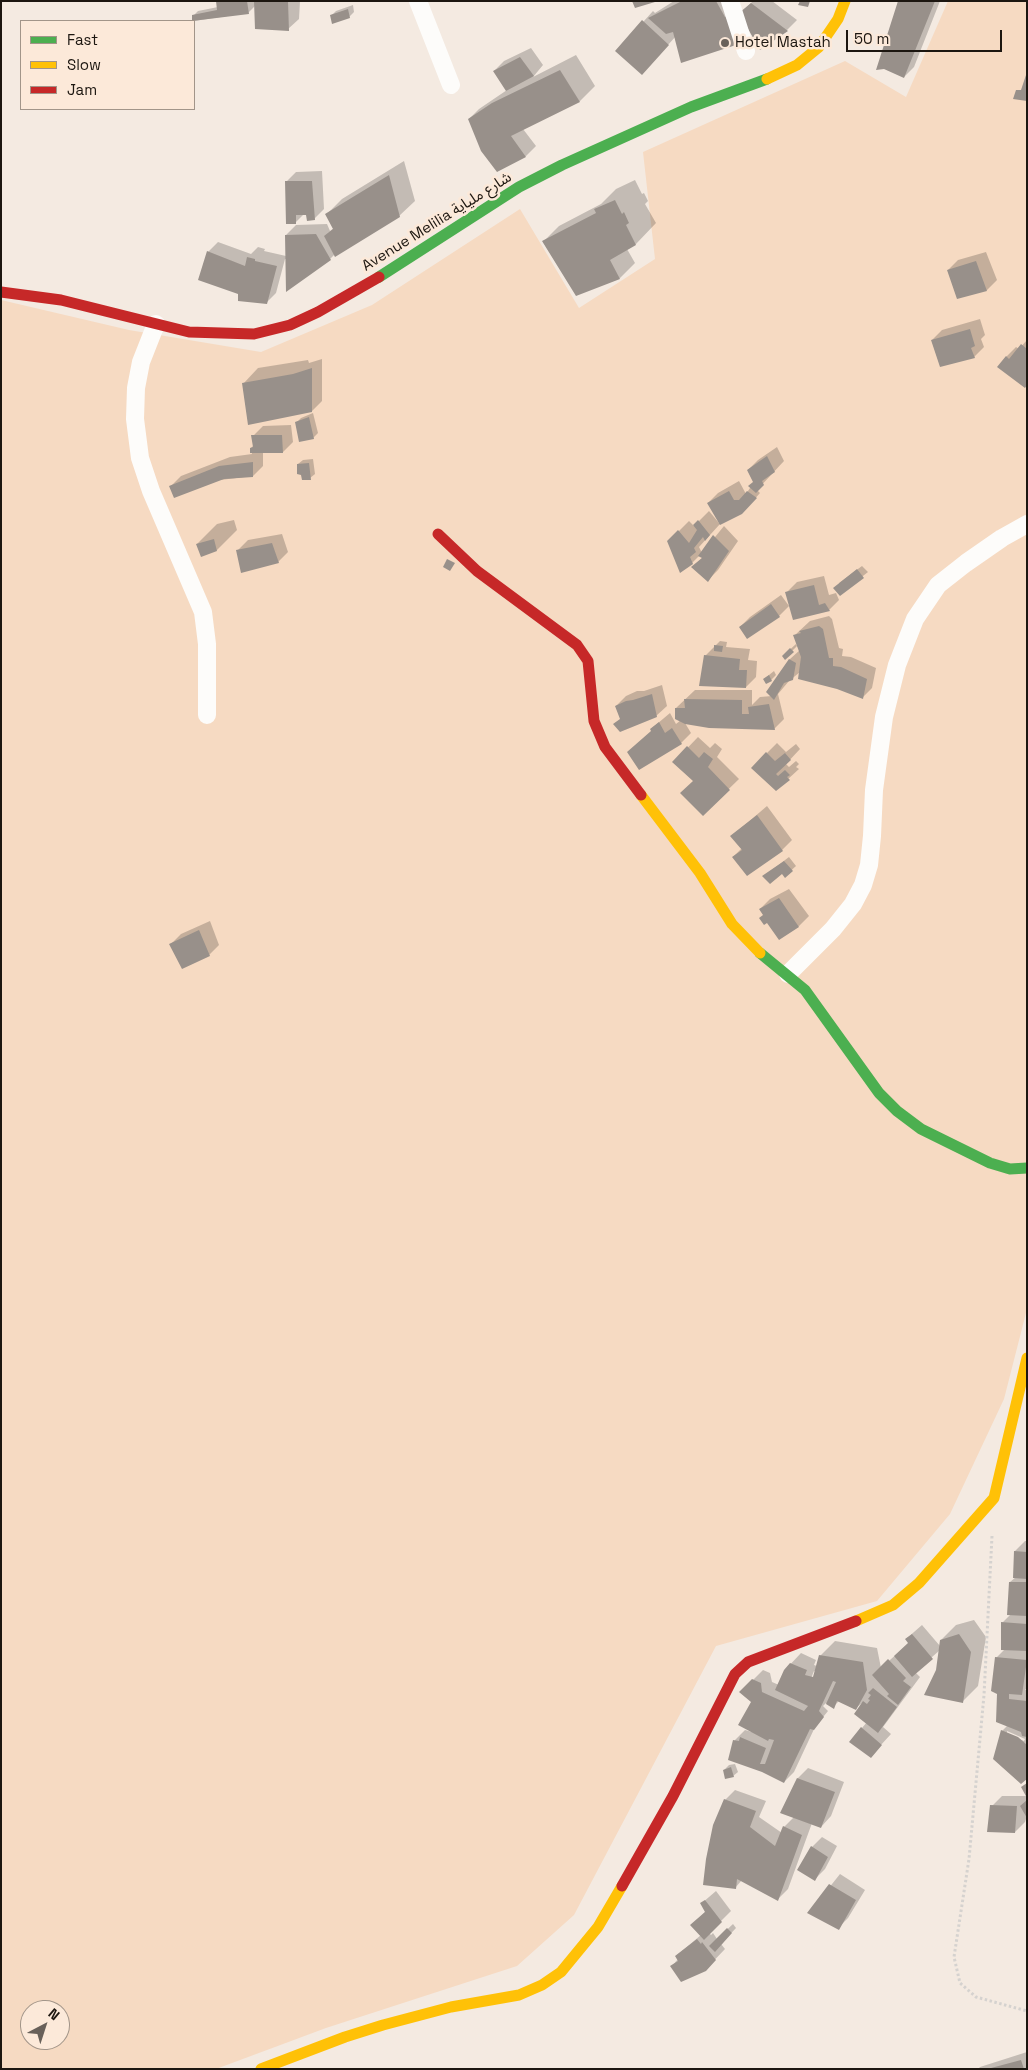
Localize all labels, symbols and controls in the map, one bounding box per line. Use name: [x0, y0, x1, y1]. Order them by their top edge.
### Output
legend: [20, 20, 195, 110]
scale bar: [848, 20, 1004, 52]
text: 50 m: [854, 29, 889, 48]
text: Fast: [67, 30, 98, 49]
place label: Hotel Mastah: [735, 34, 831, 52]
marker: Hotel Mastah: [719, 37, 731, 49]
text: Slow: [67, 55, 101, 74]
text: Jam: [67, 80, 97, 99]
street label: Avenue Melilia شارع ملياية: [359, 169, 515, 275]
north arrow: [20, 2000, 70, 2050]
text: N: [45, 2004, 63, 2024]

